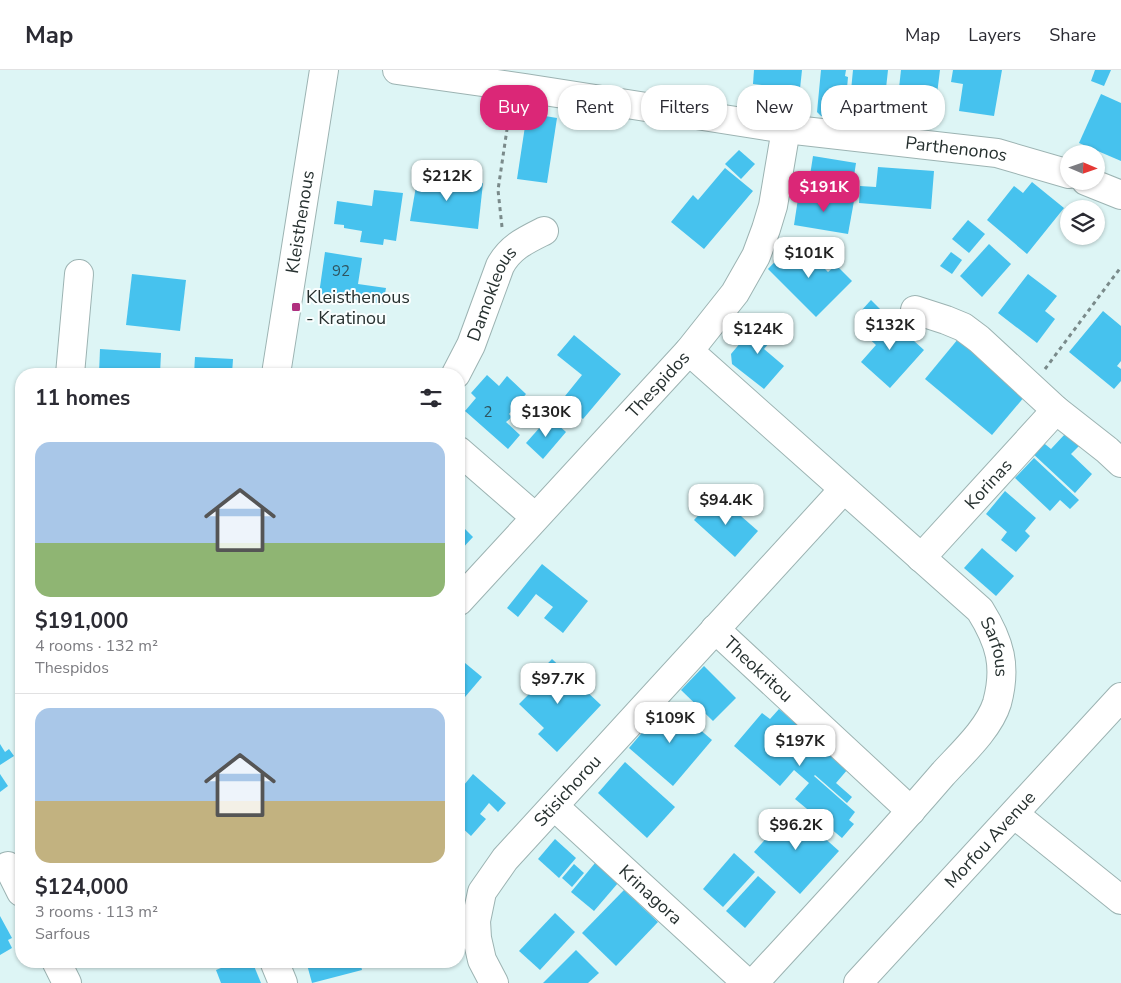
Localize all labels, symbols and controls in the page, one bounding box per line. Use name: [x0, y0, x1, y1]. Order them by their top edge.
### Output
text: Map: [25, 19, 73, 51]
text: Map: [905, 23, 940, 47]
text: Layers: [968, 23, 1021, 47]
text: Share: [1049, 23, 1096, 47]
chip: Buy: [480, 85, 548, 130]
chip: Rent: [558, 85, 631, 130]
chip: Filters: [641, 85, 727, 130]
chip: New: [737, 85, 811, 130]
chip: Apartment: [821, 85, 945, 130]
street label: Parthenonos: [904, 131, 1010, 167]
north arrow: [1060, 145, 1105, 190]
map controls: [1060, 145, 1105, 245]
pin: $212K: [412, 160, 482, 202]
text: $212K: [422, 165, 472, 187]
street label: Kleisthenous: [280, 169, 320, 275]
pin: $191K: [789, 170, 859, 213]
text: $191K: [799, 176, 849, 198]
button: layers: [1060, 200, 1105, 245]
pin: $101K: [774, 236, 844, 279]
street label: Damokleous: [461, 240, 522, 345]
text: $101K: [784, 242, 834, 264]
house number: 92: [332, 261, 350, 281]
place label: Kleisthenous - Kratinou: [306, 285, 410, 330]
marker: Kleisthenous - Kratinou: [290, 301, 302, 313]
pin: $132K: [855, 308, 925, 351]
pin: $124K: [723, 312, 793, 355]
text: $132K: [865, 314, 915, 336]
text: $124K: [733, 318, 783, 340]
street label: Thespidos: [621, 346, 695, 423]
text: 11 homes: [35, 384, 130, 412]
icon: filters: [417, 384, 445, 412]
pin: $130K: [511, 396, 581, 438]
text: $130K: [521, 401, 571, 423]
house number: 2: [483, 402, 493, 422]
street label: Korinas: [959, 454, 1018, 514]
icon: home: [195, 475, 285, 565]
pin: $94.4K: [685, 484, 767, 526]
text: $94.4K: [700, 489, 753, 511]
text: $191,000: [35, 607, 128, 635]
street label: Sarfous: [974, 612, 1014, 677]
street label: Theokritou: [718, 631, 798, 707]
text: 4 rooms · 132 m²: [35, 635, 158, 657]
text: Thespidos: [35, 657, 109, 679]
pin: $97.7K: [517, 662, 599, 705]
text: $97.7K: [532, 668, 585, 690]
pin: $109K: [635, 702, 705, 744]
text: $109K: [645, 707, 695, 729]
pin: $197K: [765, 724, 835, 767]
text: $197K: [775, 730, 825, 752]
icon: home: [195, 740, 285, 830]
street label: Stisichorou: [529, 750, 607, 832]
street label: Morfou Avenue: [939, 786, 1041, 893]
pin: $96.2K: [755, 808, 837, 851]
text: $96.2K: [770, 814, 823, 836]
street label: Krinagora: [614, 859, 687, 930]
text: $124,000: [35, 873, 128, 901]
text: 3 rooms · 113 m²: [35, 901, 158, 923]
text: Sarfous: [35, 923, 90, 945]

